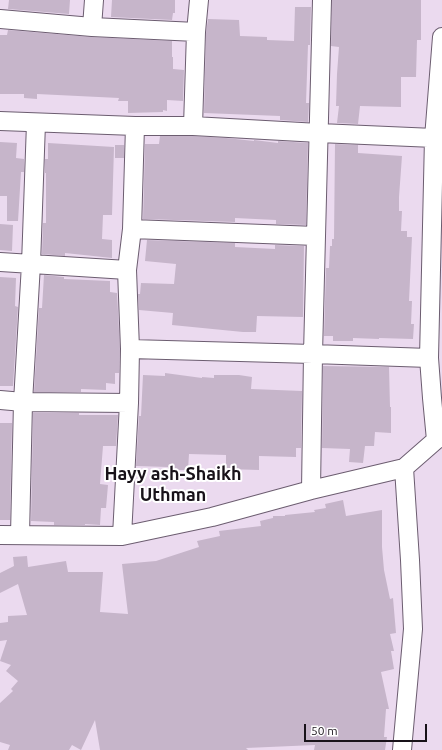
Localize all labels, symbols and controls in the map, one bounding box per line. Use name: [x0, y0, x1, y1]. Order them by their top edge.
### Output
district label: Hayy ash-Shaikh Uthman: [104, 463, 242, 506]
scale bar: [306, 716, 429, 742]
text: 50 m: [311, 724, 338, 737]

